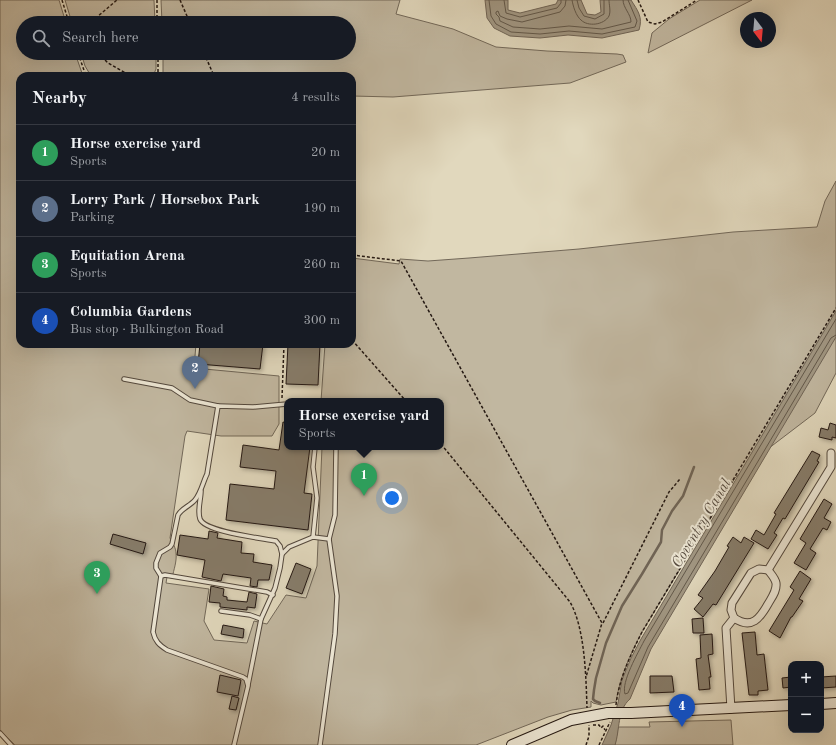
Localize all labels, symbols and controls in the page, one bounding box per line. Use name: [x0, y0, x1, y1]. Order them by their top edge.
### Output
north arrow: [740, 12, 776, 48]
search box: [16, 16, 356, 60]
icon: search: [30, 27, 52, 49]
text: Search here: [62, 31, 139, 46]
text: Nearby: [32, 90, 87, 107]
text: 4 results: [291, 91, 340, 104]
text: Horse exercise yard: [70, 137, 201, 152]
text: 1: [41, 146, 49, 159]
text: 20 m: [311, 146, 340, 159]
text: Sports: [70, 155, 107, 168]
text: Lorry Park / Horsebox Park: [70, 193, 260, 208]
text: 2: [41, 202, 49, 215]
text: 190 m: [303, 202, 340, 215]
text: Parking: [70, 211, 114, 224]
text: Equitation Arena: [70, 249, 185, 264]
text: 3: [41, 258, 49, 271]
text: 260 m: [303, 258, 340, 271]
text: Sports: [70, 267, 107, 280]
text: Columbia Gardens: [70, 305, 191, 320]
text: 4: [41, 314, 49, 327]
text: 300 m: [303, 314, 340, 327]
text: Bus stop · Bulkington Road: [70, 323, 224, 336]
pin: 2: [182, 356, 208, 389]
popup: [284, 398, 444, 450]
text: Horse exercise yard: [299, 409, 429, 424]
text: Sports: [299, 427, 335, 440]
pin: 1: [351, 463, 377, 496]
water label: Coventry Canal: [670, 476, 735, 571]
your location: [382, 488, 402, 508]
pin: 3: [84, 561, 110, 594]
map controls: [788, 661, 824, 733]
button: +: [788, 661, 824, 697]
pin: 4: [669, 694, 695, 727]
button: −: [788, 697, 824, 733]

